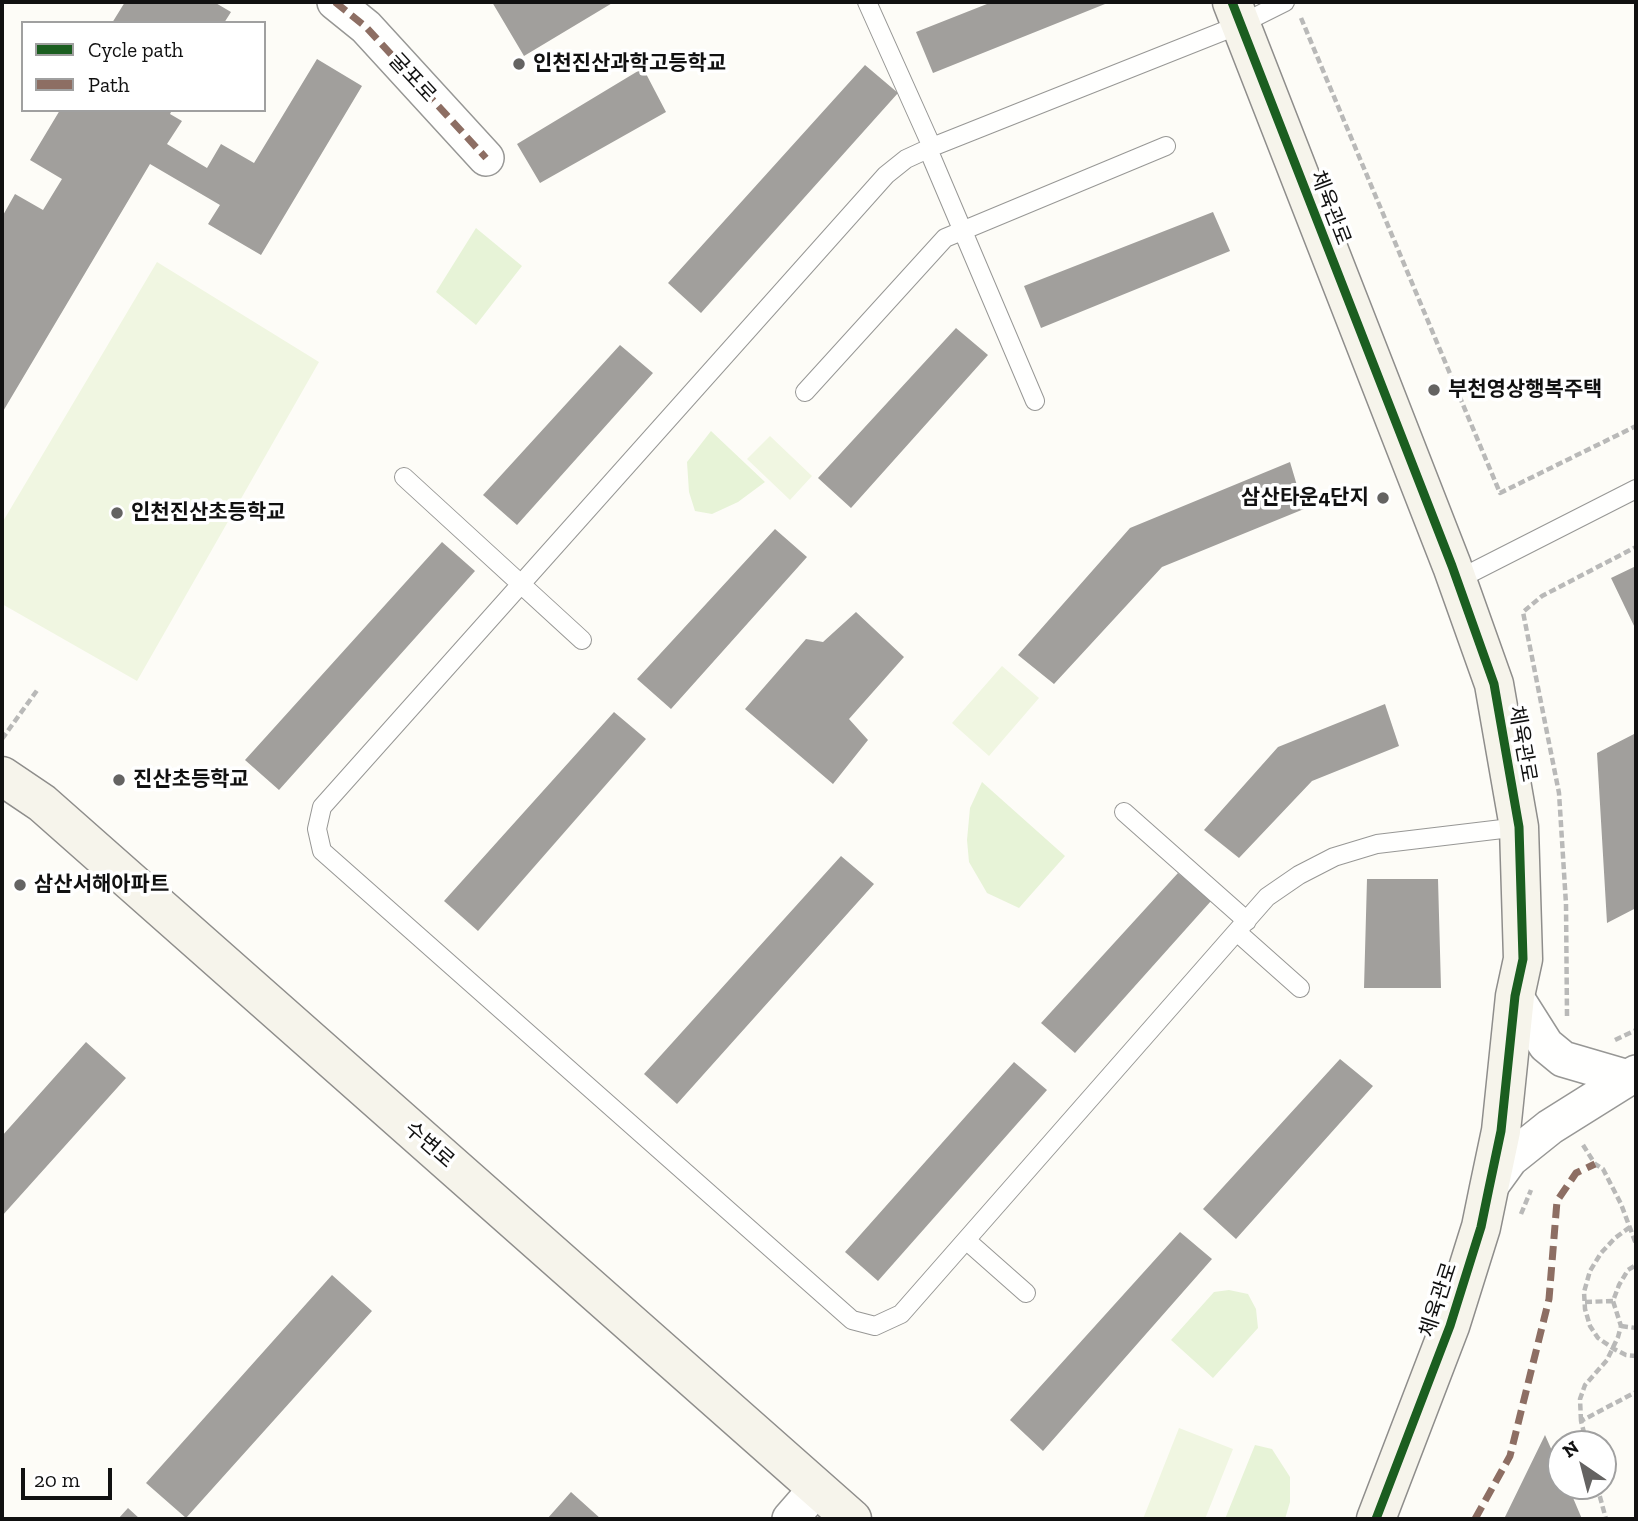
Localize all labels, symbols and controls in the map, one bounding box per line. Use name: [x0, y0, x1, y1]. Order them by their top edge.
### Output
legend: [21, 21, 266, 112]
text: Cycle path: [88, 37, 183, 62]
street label: 굴포로: [383, 48, 441, 108]
place label: 인천진산과학고등학교: [533, 51, 726, 77]
marker: 인천진산과학고등학교: [511, 56, 527, 72]
text: Path: [88, 72, 130, 97]
street label: 체육관로: [1304, 167, 1356, 249]
place label: 부천영상행복주택: [1448, 377, 1603, 403]
marker: 부천영상행복주택: [1426, 382, 1442, 398]
place label: 삼산타운4단지: [1241, 485, 1369, 511]
marker: 삼산타운4단지: [1375, 490, 1391, 506]
place label: 인천진산초등학교: [131, 500, 286, 526]
marker: 인천진산초등학교: [109, 505, 125, 521]
street label: 체육관로: [1503, 704, 1541, 784]
place label: 진산초등학교: [133, 767, 249, 793]
marker: 진산초등학교: [111, 772, 127, 788]
place label: 삼산서해아파트: [34, 872, 169, 898]
marker: 삼산서해아파트: [12, 877, 28, 893]
street label: 수변로: [399, 1116, 459, 1174]
street label: 체육관로: [1415, 1259, 1463, 1341]
north arrow: [1547, 1430, 1617, 1500]
text: N: [1558, 1435, 1583, 1463]
scale bar: [24, 1454, 116, 1498]
text: 20 m: [34, 1467, 80, 1492]

